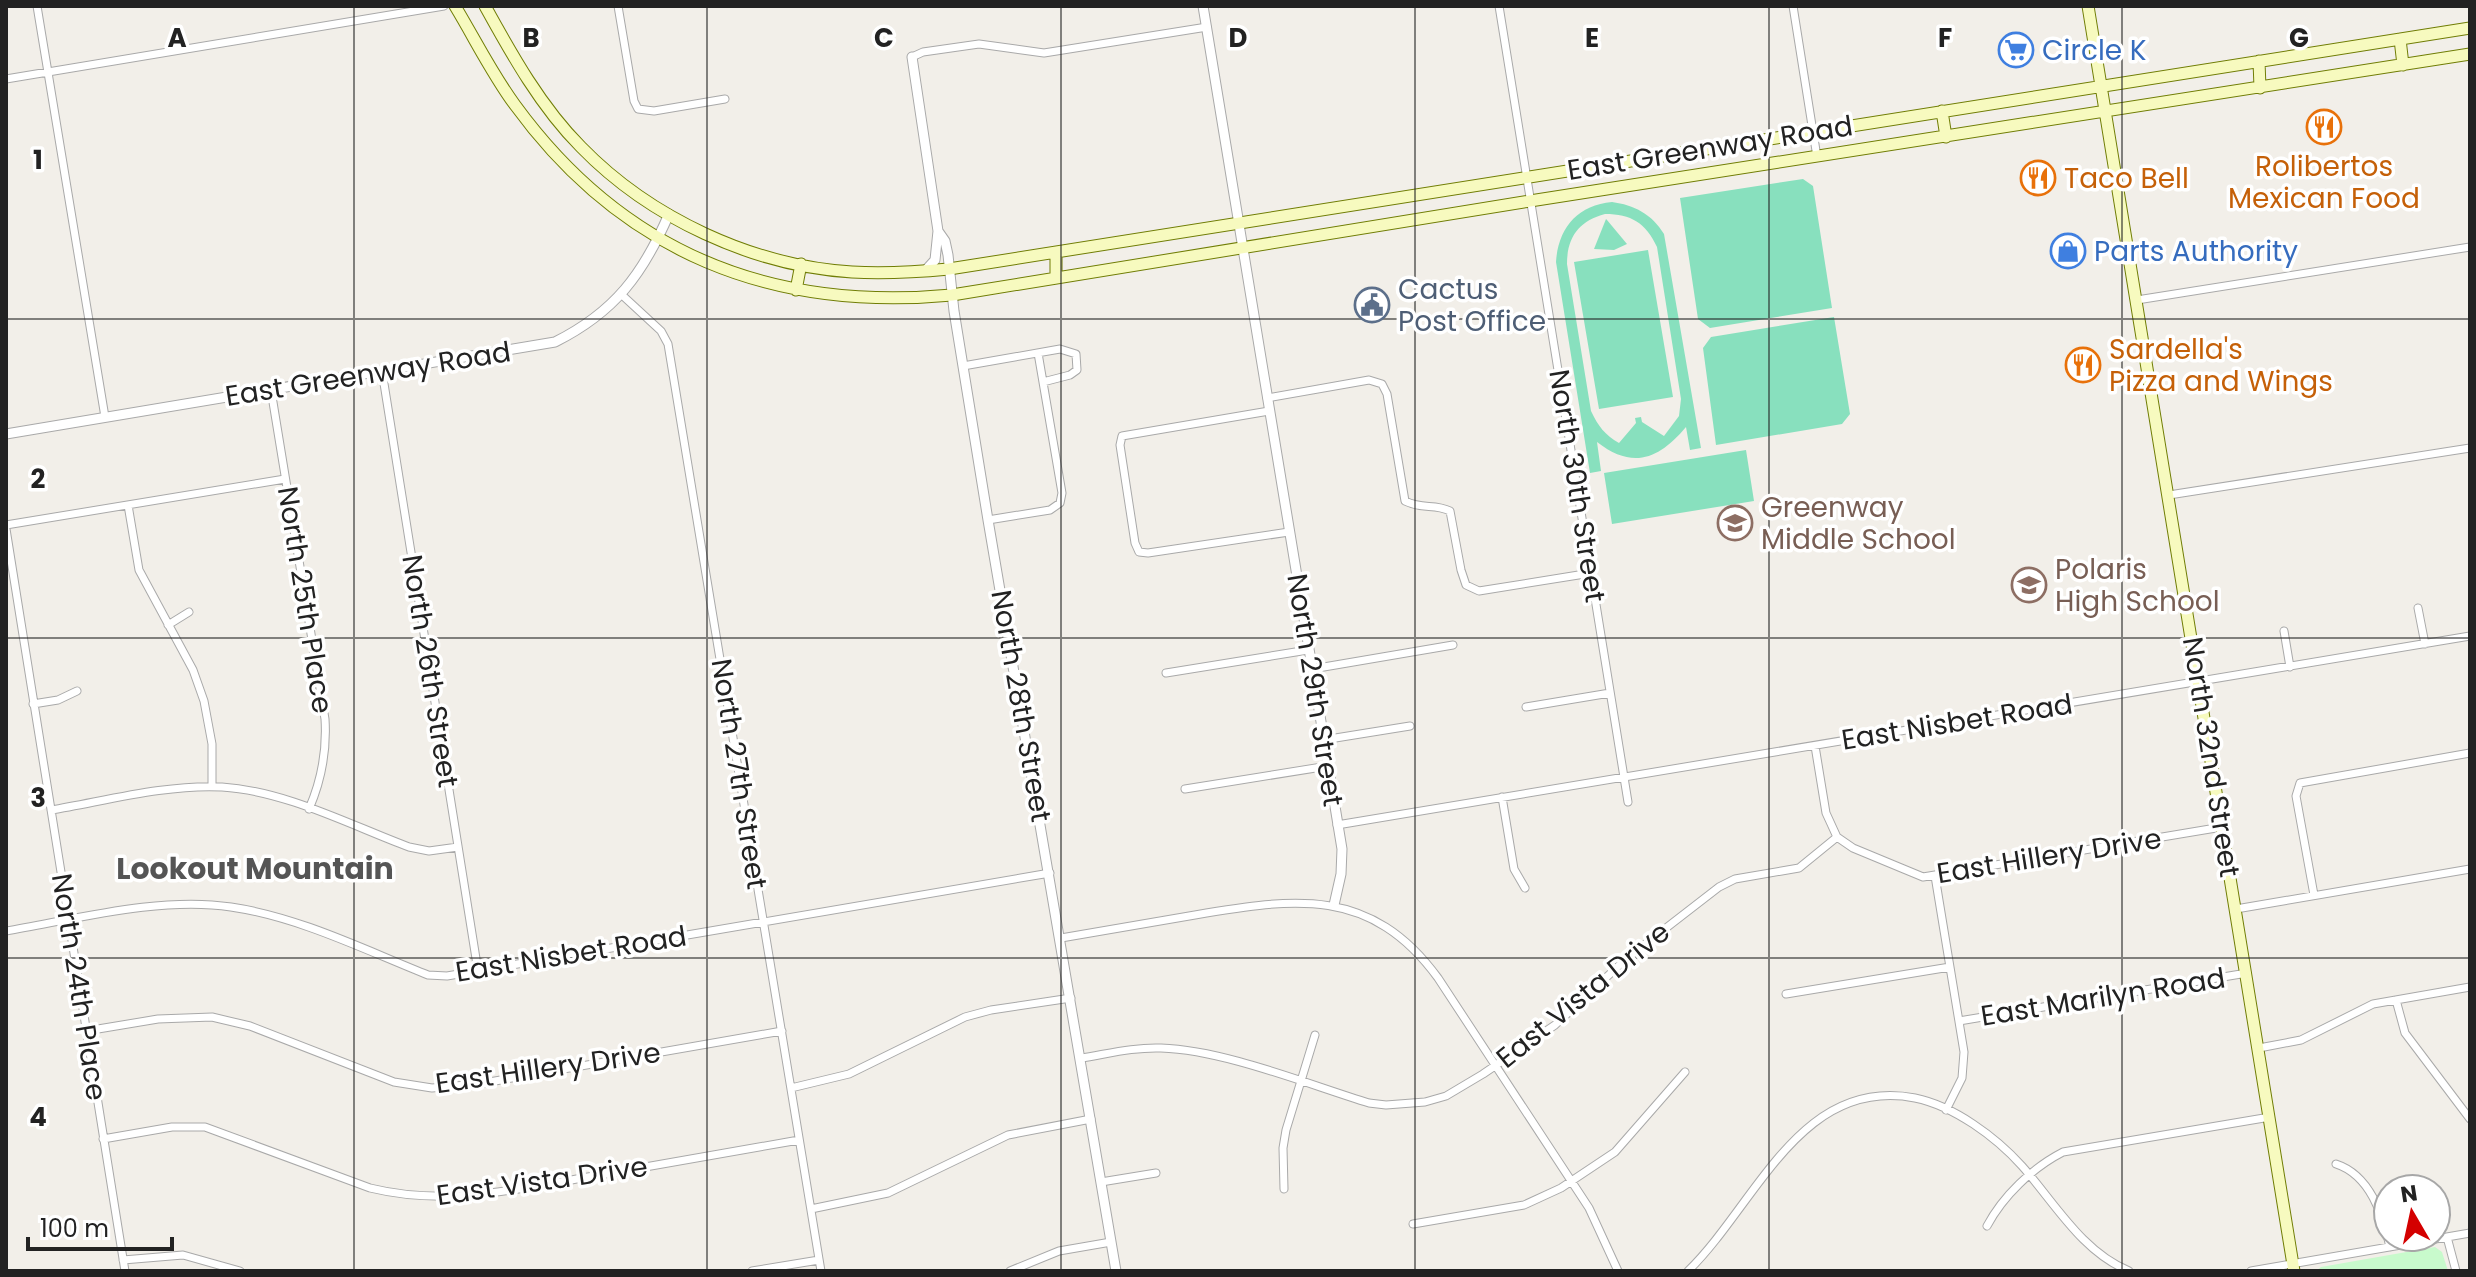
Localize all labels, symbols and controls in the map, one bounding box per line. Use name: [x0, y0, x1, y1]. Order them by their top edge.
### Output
text: A: [167, 20, 187, 56]
text: B: [522, 20, 540, 56]
text: C: [874, 20, 894, 56]
text: D: [1229, 20, 1248, 56]
text: E: [1585, 20, 1599, 56]
text: F: [1938, 20, 1952, 56]
text: G: [2289, 20, 2309, 56]
supermarket icon: Circle K: [1997, 31, 2035, 69]
place label: Circle K: [2042, 31, 2147, 70]
street label: East Greenway Road: [1565, 106, 1855, 190]
restaurant icon: Rolibertos Mexican Food: [2305, 108, 2343, 146]
text: 1: [33, 142, 43, 178]
place label: Rolibertos Mexican Food: [2228, 147, 2420, 218]
restaurant icon: Taco Bell: [2019, 159, 2057, 197]
place label: Taco Bell: [2064, 159, 2189, 198]
shop icon: Parts Authority: [2049, 232, 2087, 270]
place label: Parts Authority: [2094, 232, 2298, 271]
place label: Cactus Post Office: [1398, 270, 1546, 341]
public building icon: Cactus Post Office: [1353, 286, 1391, 324]
place label: Sardella's Pizza and Wings: [2109, 330, 2333, 401]
street label: East Greenway Road: [223, 332, 513, 416]
restaurant icon: Sardella's Pizza and Wings: [2064, 346, 2102, 384]
street label: North 30th Street: [1539, 367, 1615, 605]
text: 2: [31, 461, 46, 497]
street label: North 25th Place: [268, 484, 342, 716]
place label: Greenway Middle School: [1761, 488, 1956, 559]
school or university icon: Greenway Middle School: [1716, 504, 1754, 542]
place label: Polaris High School: [2055, 550, 2220, 621]
street label: North 26th Street: [392, 552, 468, 790]
school or university icon: Polaris High School: [2010, 566, 2048, 604]
street label: North 29th Street: [1277, 571, 1353, 809]
street label: North 28th Street: [981, 587, 1061, 825]
street label: North 32nd Street: [2173, 634, 2249, 880]
street label: North 27th Street: [702, 656, 776, 892]
street label: East Nisbet Road: [1839, 684, 2075, 760]
text: 3: [30, 780, 46, 816]
street label: East Hillery Drive: [1934, 819, 2164, 893]
district label: Lookout Mountain: [116, 847, 394, 890]
street label: North 24th Place: [42, 871, 116, 1103]
street label: East Vista Drive: [1488, 913, 1678, 1077]
street label: East Nisbet Road: [453, 916, 689, 992]
street label: East Marilyn Road: [1978, 958, 2228, 1036]
street label: East Hillery Drive: [433, 1033, 663, 1103]
text: 4: [29, 1099, 47, 1135]
street label: East Vista Drive: [434, 1147, 650, 1215]
north arrow: [2372, 1173, 2452, 1253]
text: N: [2398, 1177, 2420, 1210]
scale bar: [28, 1201, 172, 1251]
text: 100 m: [40, 1212, 109, 1245]

